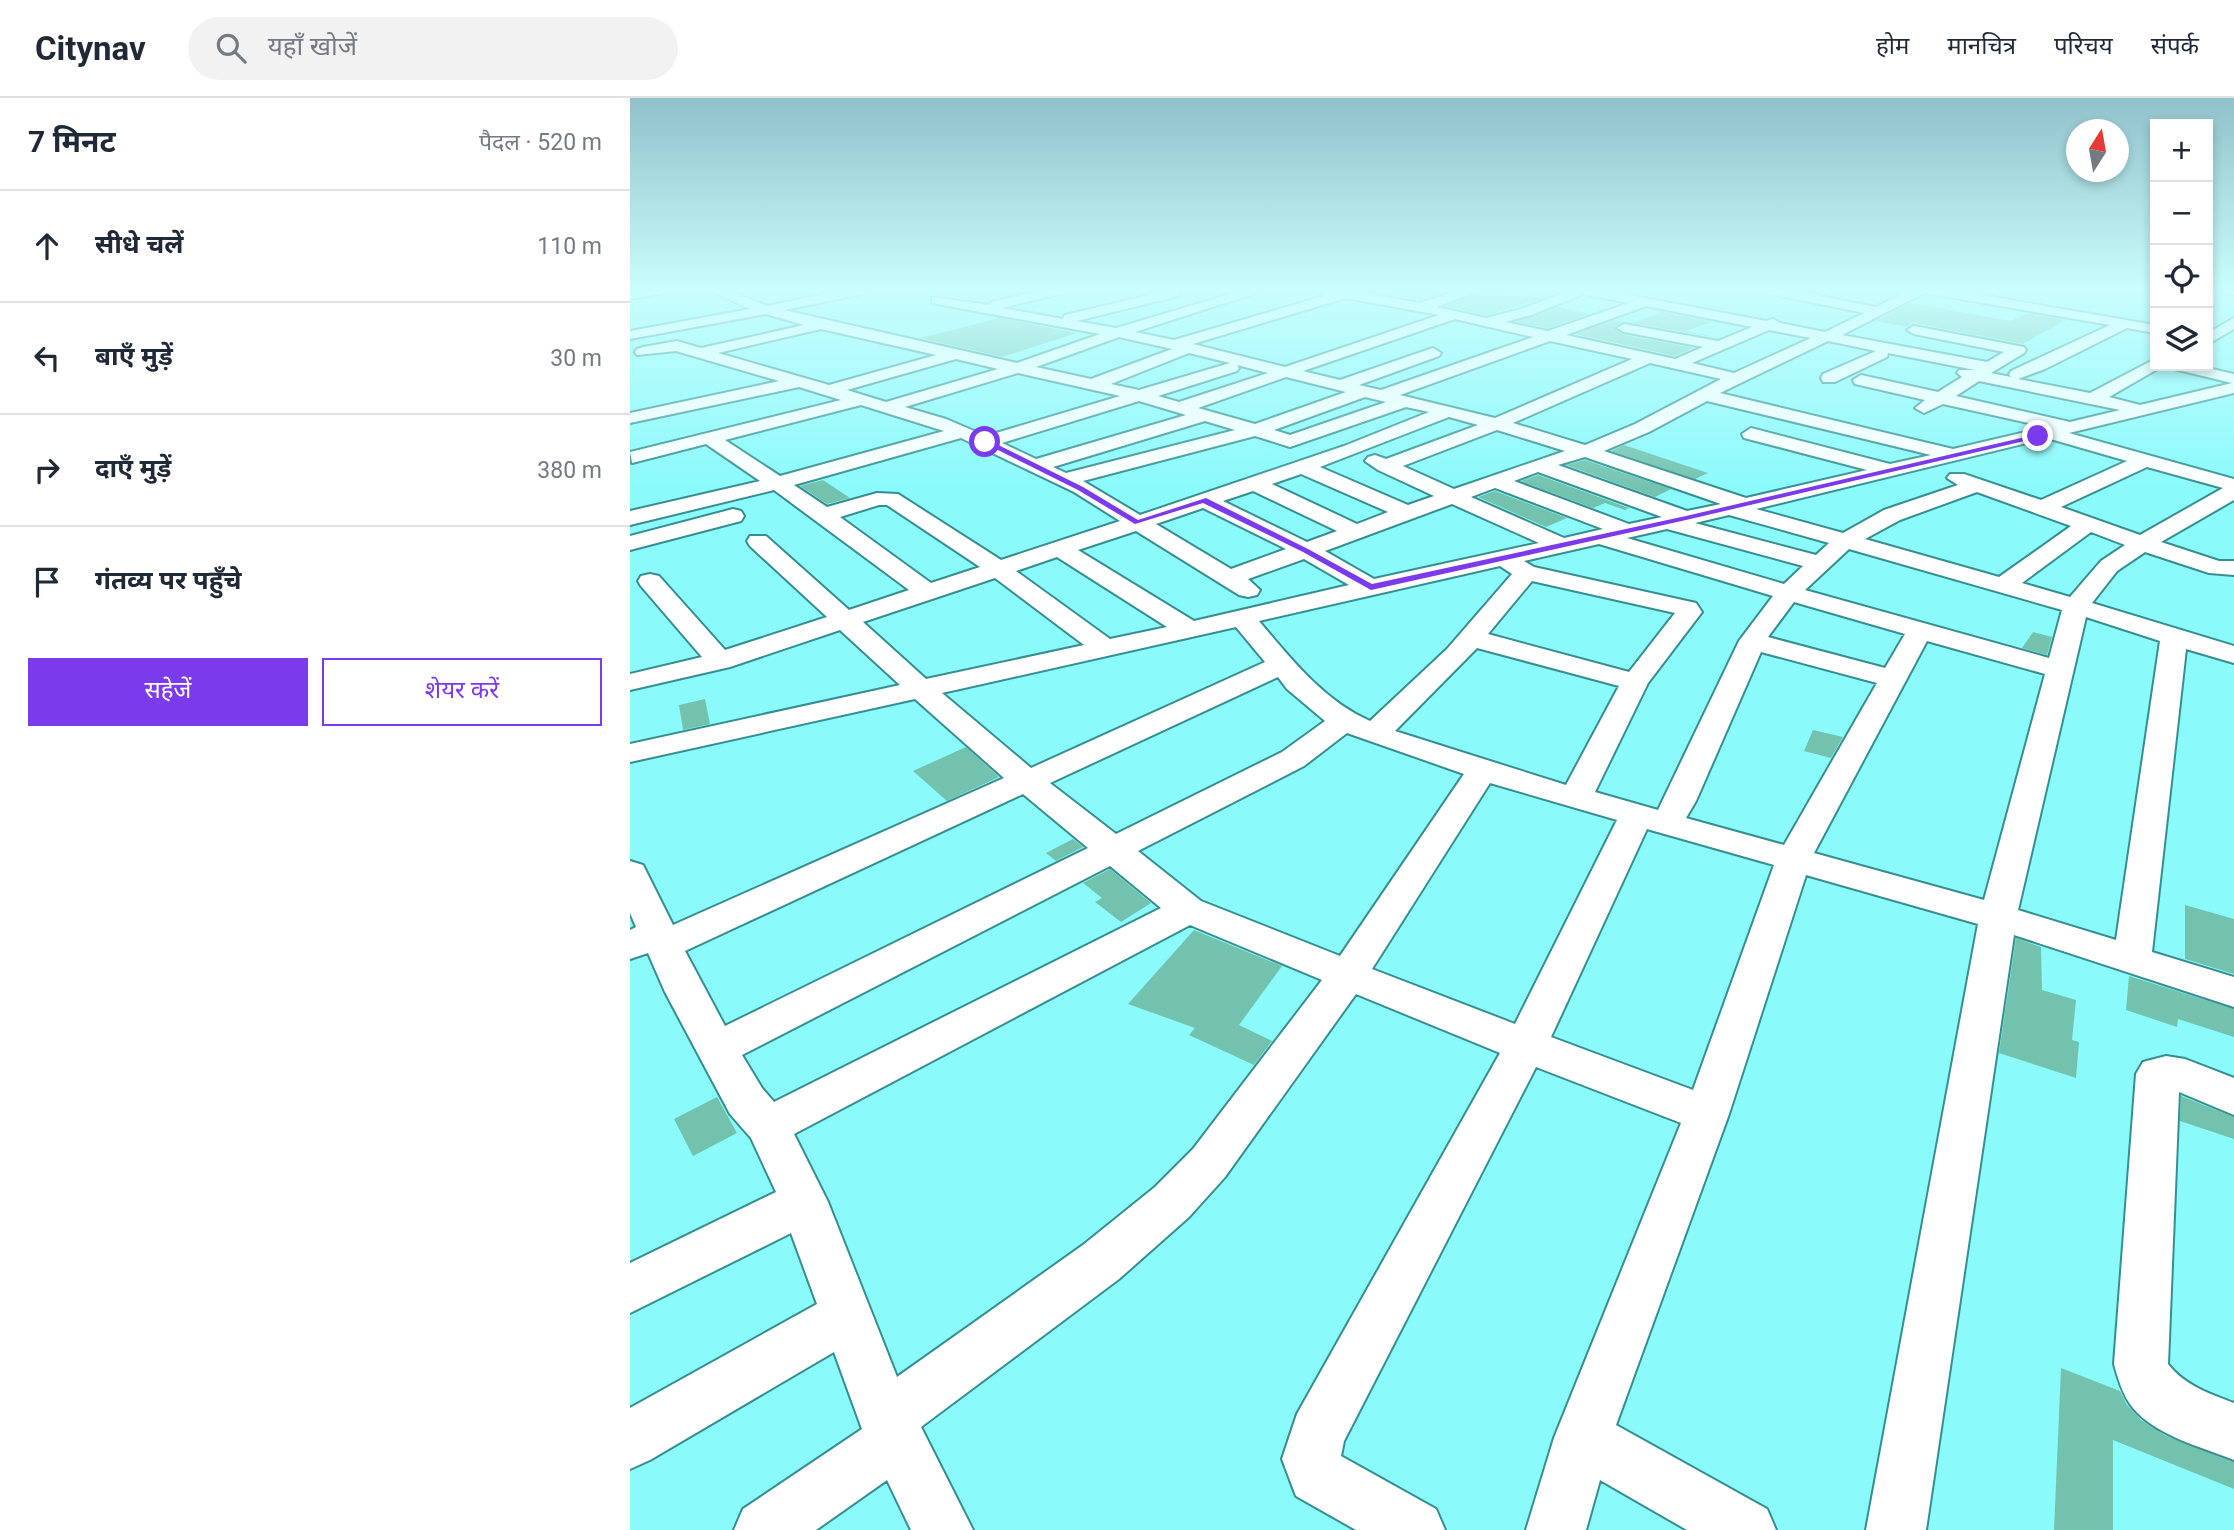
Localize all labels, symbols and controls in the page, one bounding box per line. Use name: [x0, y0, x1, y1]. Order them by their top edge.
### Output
search box: [188, 17, 678, 80]
text: Citynav: [35, 29, 146, 68]
icon: search: [212, 29, 250, 67]
text: यहाँ खोजें: [268, 31, 357, 61]
text: होम: [1876, 32, 1909, 60]
text: मानचित्र: [1947, 32, 2016, 60]
text: परिचय: [2054, 32, 2113, 60]
text: संपर्क: [2151, 32, 2199, 60]
north arrow: [2066, 119, 2129, 182]
map controls: [2150, 119, 2213, 371]
button: +: [2150, 119, 2213, 182]
text: 7 मिनट: [28, 124, 116, 159]
text: पैदल · 520 m: [479, 129, 602, 156]
button: −: [2150, 182, 2213, 245]
icon: ahead: [28, 227, 66, 265]
text: सीधे चलें: [95, 229, 183, 259]
text: 110 m: [537, 233, 602, 260]
button: locate: [2150, 245, 2213, 308]
button: layers: [2150, 308, 2213, 371]
icon: left: [28, 339, 66, 377]
text: बाएँ मुड़ें: [95, 341, 173, 371]
text: 30 m: [550, 345, 602, 372]
route end: [2022, 420, 2053, 451]
route start: [969, 426, 1000, 457]
icon: right: [28, 451, 66, 489]
text: दाएँ मुड़ें: [95, 453, 171, 483]
text: 380 m: [537, 457, 602, 484]
icon: arrive: [28, 563, 66, 601]
text: गंतव्य पर पहुँचे: [95, 565, 242, 595]
button: सहेजें: [28, 658, 308, 726]
button: शेयर करें: [322, 658, 602, 726]

